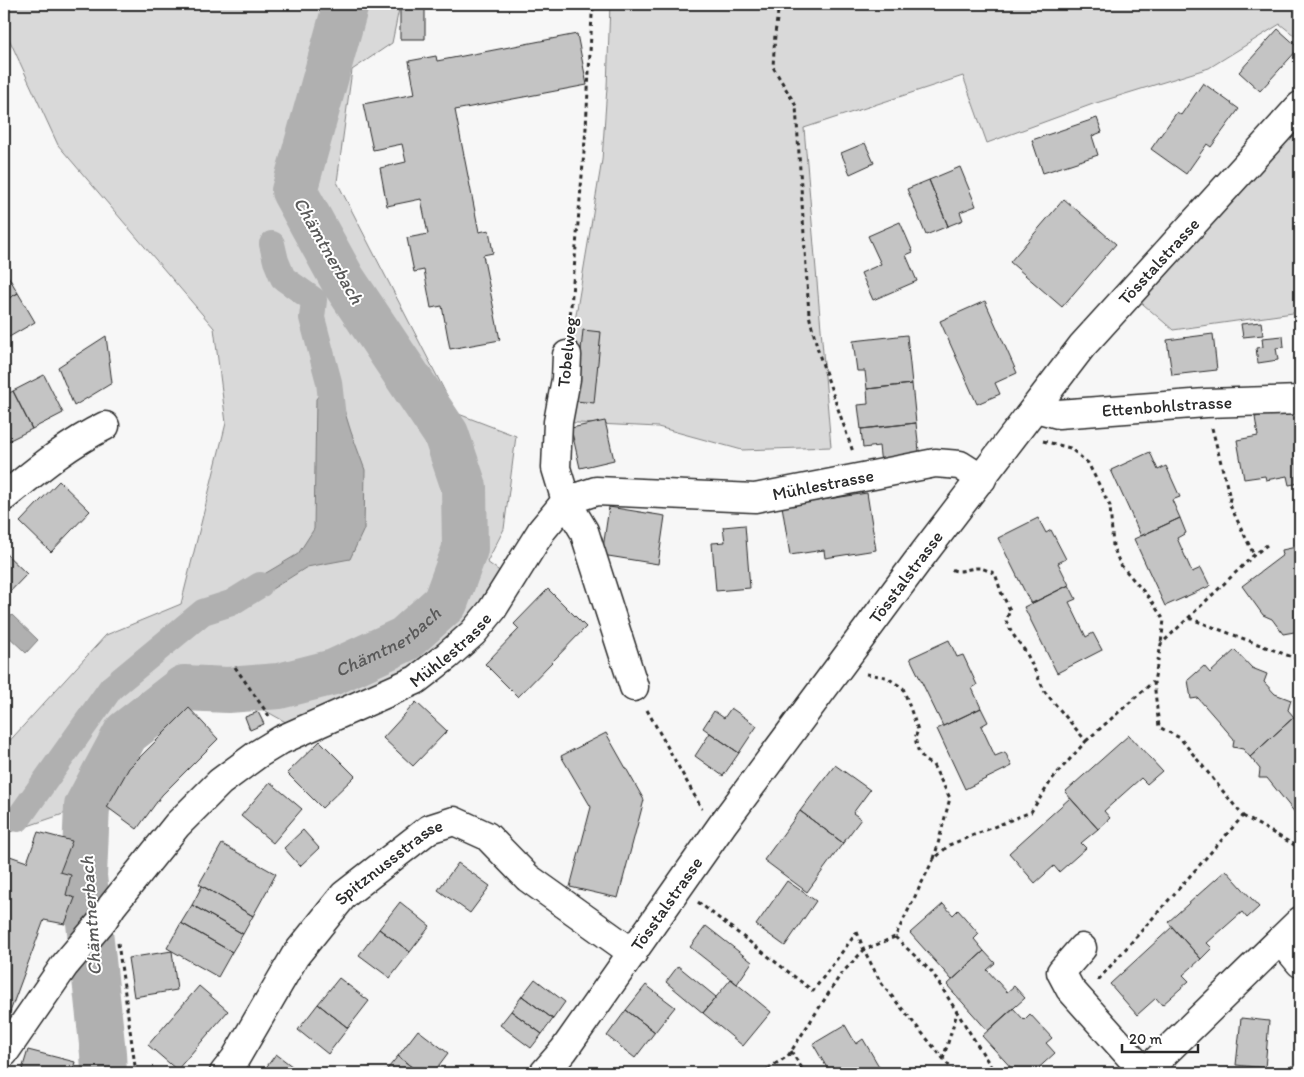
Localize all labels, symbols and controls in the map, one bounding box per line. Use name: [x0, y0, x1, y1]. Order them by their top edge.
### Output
water label: Chämtnerbach: [289, 193, 369, 308]
street label: Tösstalstrasse: [1114, 213, 1204, 310]
street label: Tobelweg: [552, 315, 582, 388]
street label: Ettenbohlstrasse: [1101, 391, 1233, 422]
street label: Mühlestrasse: [770, 464, 876, 505]
street label: Tösstalstrasse: [864, 526, 948, 628]
water label: Chämtnerbach: [331, 602, 445, 682]
street label: Mühlestrasse: [405, 608, 496, 692]
street label: Spitznussstrasse: [329, 814, 446, 910]
street label: Tösstalstrasse: [626, 852, 707, 955]
water label: Chämtnerbach: [75, 855, 106, 976]
scale bar: [1122, 1022, 1198, 1054]
text: 20 m: [1129, 1030, 1163, 1048]

